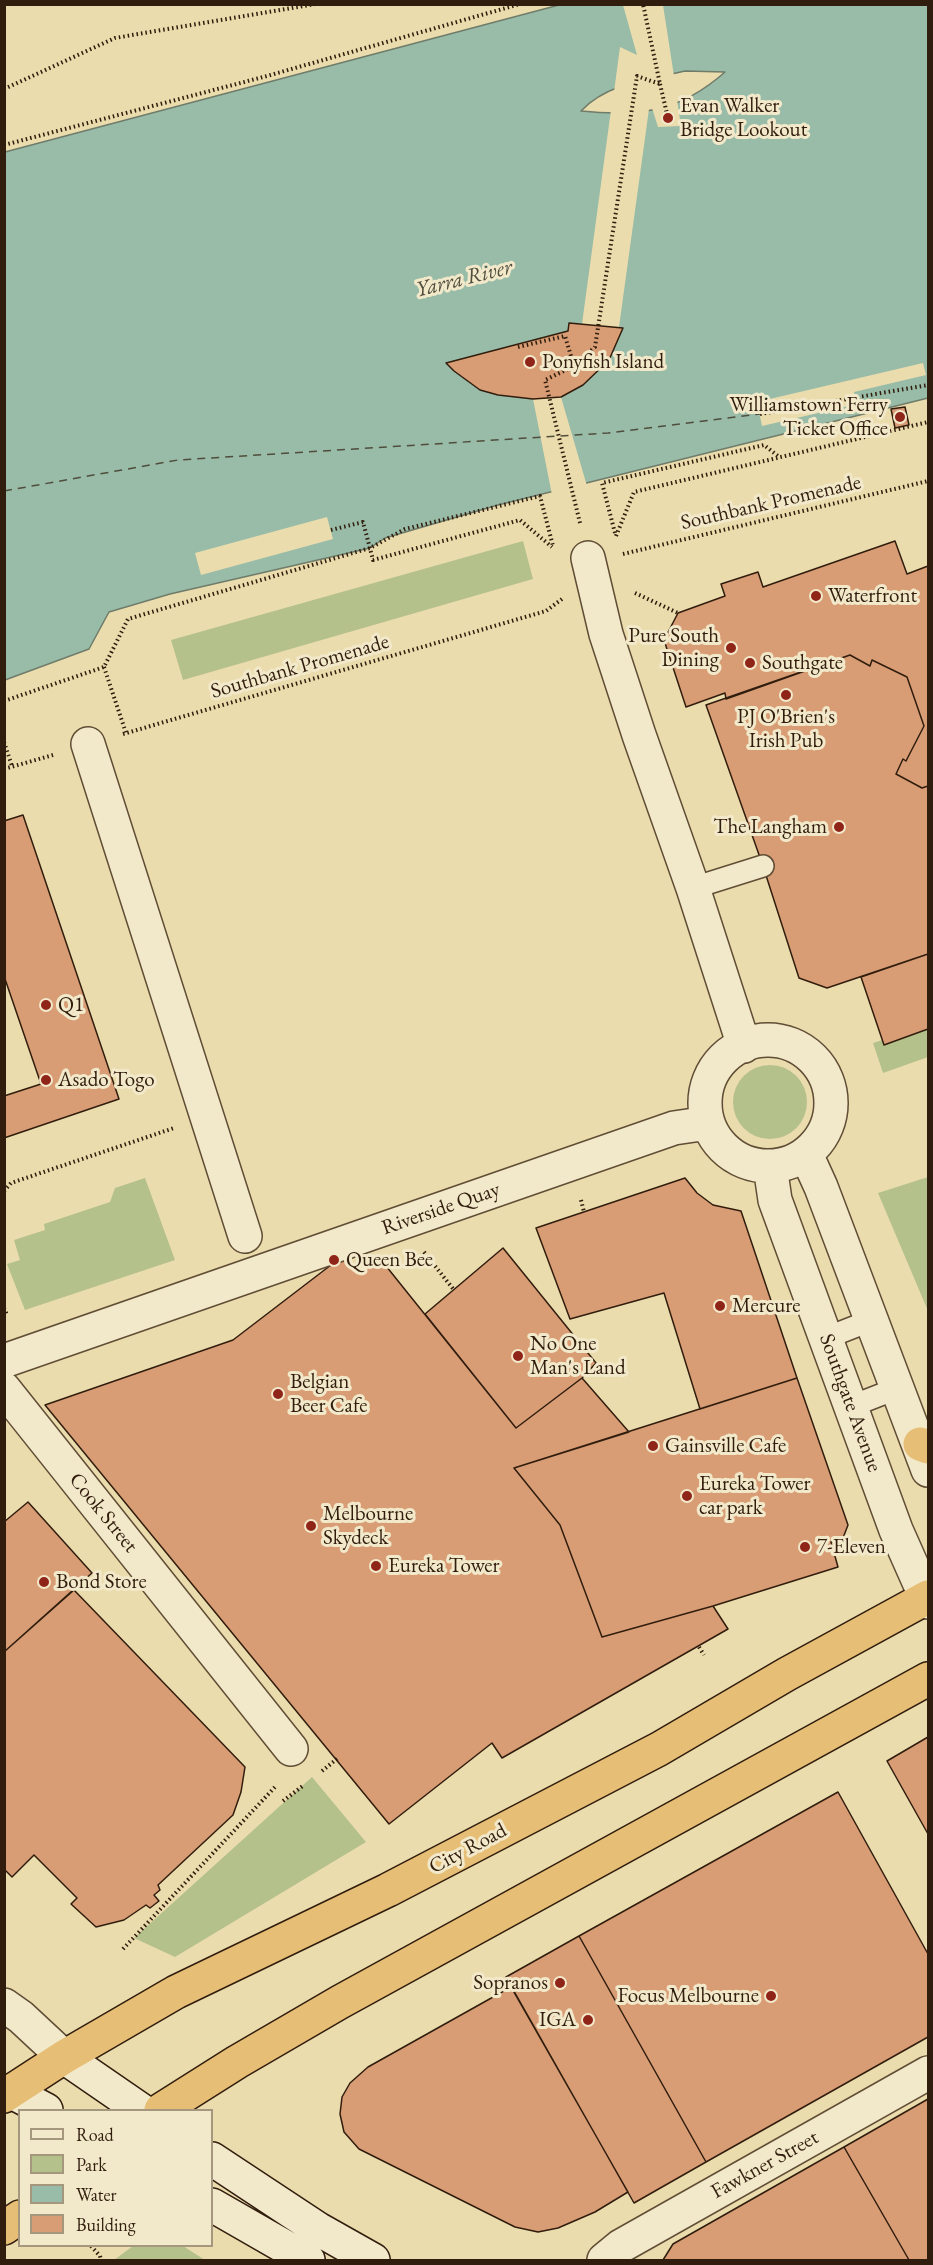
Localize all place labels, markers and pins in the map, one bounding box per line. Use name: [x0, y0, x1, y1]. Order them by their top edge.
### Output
place label: Evan Walker Bridge Lookout: [680, 93, 807, 143]
marker: Evan Walker Bridge Lookout: [661, 111, 675, 125]
place label: Ponyfish Island: [542, 349, 664, 375]
marker: Ponyfish Island: [523, 355, 537, 369]
place label: Williamstown Ferry Ticket Office: [729, 392, 888, 442]
marker: Williamstown Ferry Ticket Office: [893, 410, 907, 424]
place label: Waterfront: [828, 583, 917, 609]
marker: Waterfront: [809, 589, 823, 603]
place label: Pure South Dining: [628, 623, 719, 673]
marker: Pure South Dining: [724, 641, 738, 655]
place label: Southgate: [762, 650, 843, 676]
marker: Southgate: [743, 656, 757, 670]
marker: PJ O'Brien's Irish Pub: [779, 688, 793, 702]
place label: PJ O'Brien's Irish Pub: [737, 704, 835, 754]
place label: The Langham: [713, 814, 827, 840]
marker: The Langham: [832, 820, 846, 834]
place label: Q1: [58, 992, 84, 1018]
marker: Q1: [39, 998, 53, 1012]
place label: Asado Togo: [58, 1067, 155, 1093]
marker: Asado Togo: [39, 1073, 53, 1087]
place label: Queen Bee: [346, 1247, 433, 1273]
marker: Queen Bee: [327, 1253, 341, 1267]
place label: Mercure: [732, 1293, 801, 1319]
marker: Mercure: [713, 1299, 727, 1313]
place label: No One Man's Land: [530, 1331, 626, 1381]
marker: No One Man's Land: [511, 1349, 525, 1363]
place label: Belgian Beer Cafe: [290, 1369, 367, 1419]
marker: Belgian Beer Cafe: [271, 1387, 285, 1401]
place label: Gainsville Cafe: [665, 1433, 786, 1459]
marker: Gainsville Cafe: [646, 1439, 660, 1453]
place label: Eureka Tower car park: [699, 1471, 811, 1521]
marker: Eureka Tower car park: [680, 1489, 694, 1503]
place label: Melbourne Skydeck: [323, 1501, 413, 1551]
marker: Melbourne Skydeck: [304, 1519, 318, 1533]
place label: 7-Eleven: [817, 1534, 886, 1560]
marker: 7-Eleven: [798, 1540, 812, 1554]
place label: Eureka Tower: [388, 1553, 500, 1579]
marker: Eureka Tower: [369, 1559, 383, 1573]
place label: Bond Store: [56, 1569, 147, 1595]
marker: Bond Store: [37, 1575, 51, 1589]
place label: Sopranos: [473, 1970, 548, 1996]
marker: Sopranos: [553, 1976, 567, 1990]
place label: Focus Melbourne: [618, 1983, 759, 2009]
marker: Focus Melbourne: [764, 1989, 778, 2003]
place label: IGA: [539, 2007, 576, 2033]
marker: IGA: [581, 2013, 595, 2027]

